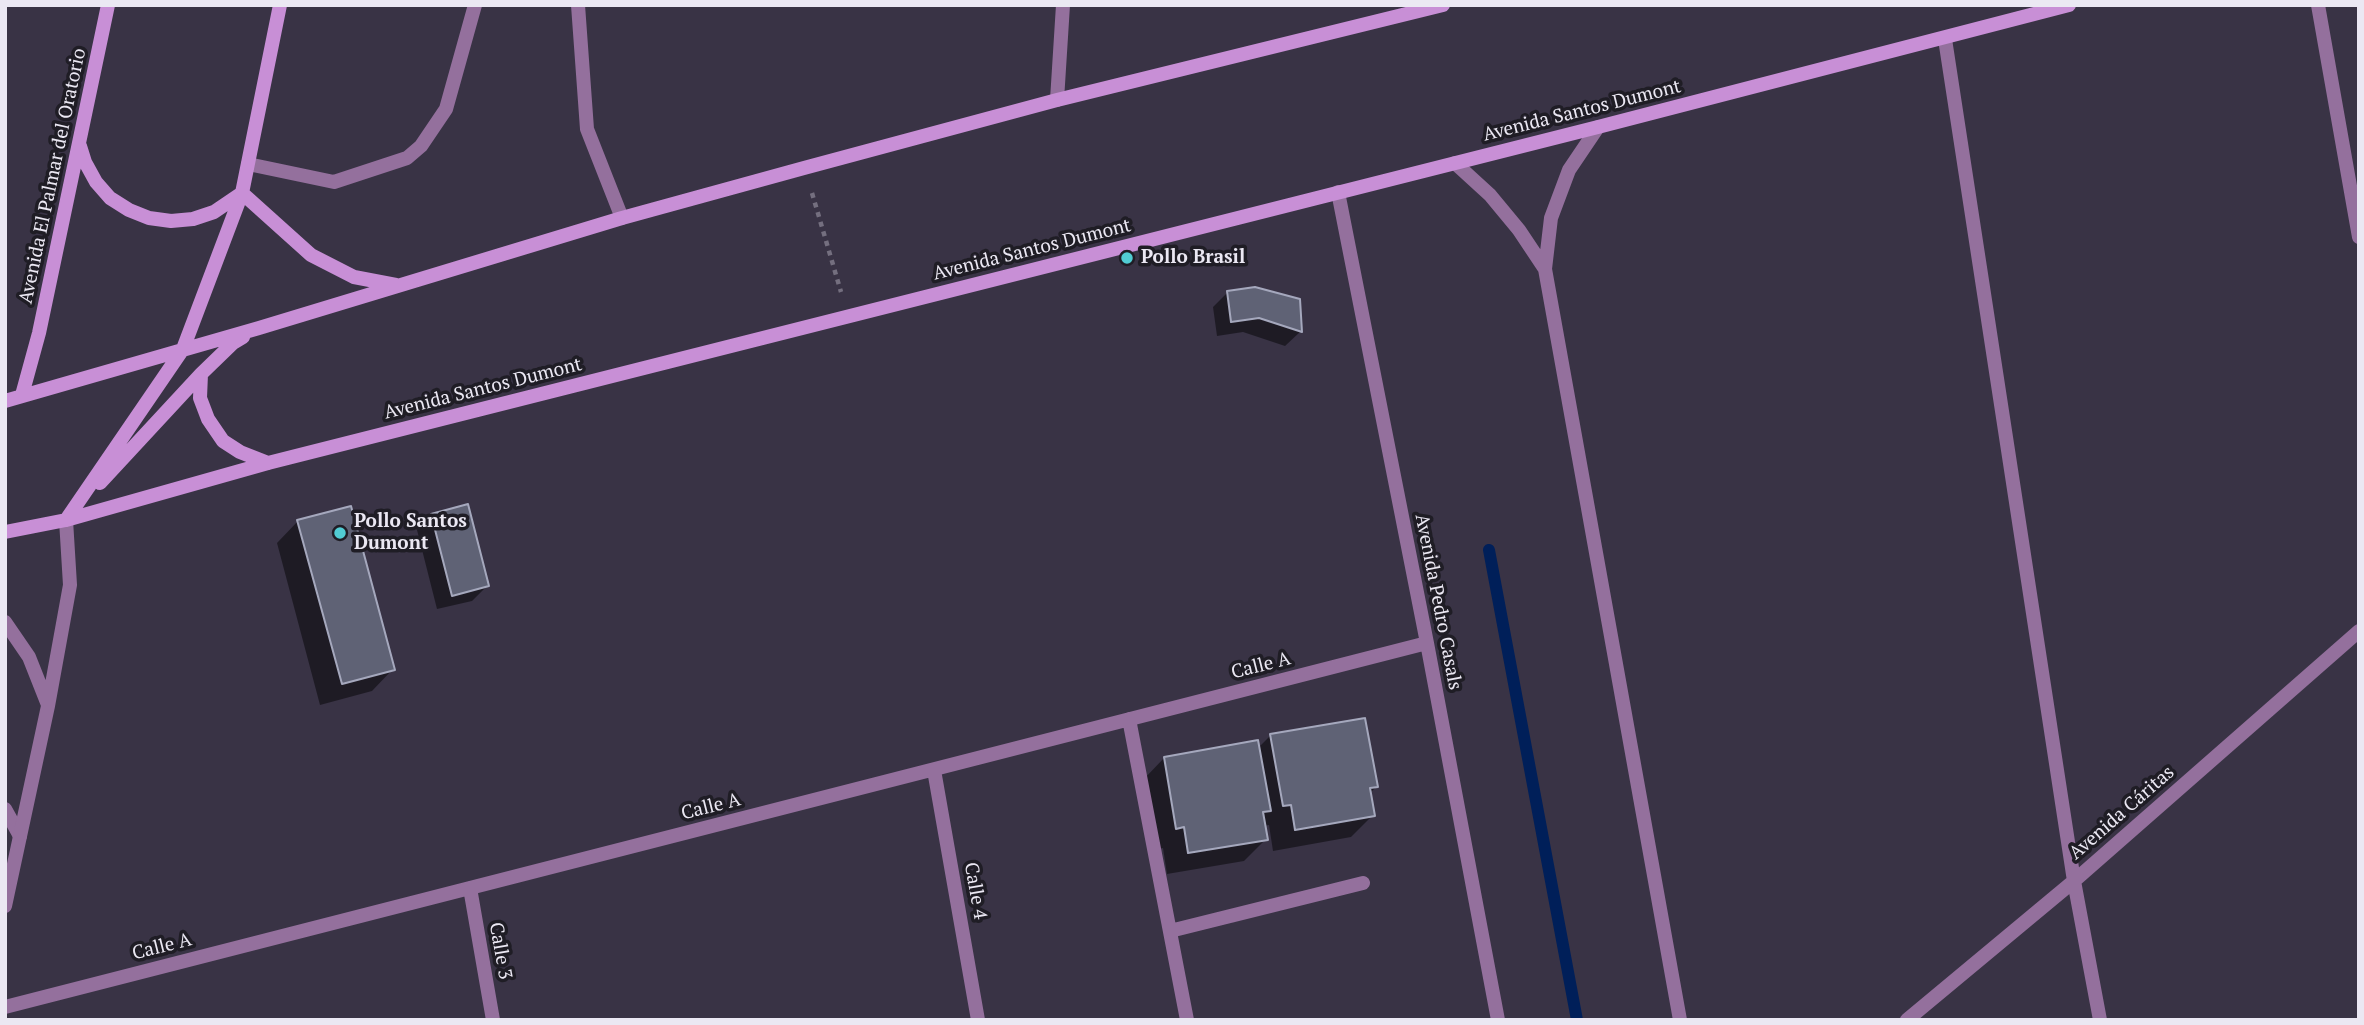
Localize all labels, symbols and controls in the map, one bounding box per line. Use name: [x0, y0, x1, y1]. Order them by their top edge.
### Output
street label: Avenida El Palmar del Oratorio: [15, 46, 91, 306]
street label: Avenida Santos Dumont: [1481, 75, 1683, 147]
street label: Avenida Santos Dumont: [931, 214, 1133, 286]
place label: Pollo Brasil: [1141, 247, 1245, 269]
marker: Pollo Brasil: [1119, 250, 1135, 266]
street label: Avenida Santos Dumont: [382, 353, 584, 425]
place label: Pollo Santos Dumont: [354, 511, 467, 555]
street label: Avenida Pedro Casals: [1410, 512, 1466, 692]
marker: Pollo Santos Dumont: [332, 525, 348, 541]
street label: Calle A: [1229, 648, 1293, 684]
street label: Avenida Cáritas: [2065, 761, 2179, 865]
street label: Calle A: [679, 789, 743, 825]
street label: Calle 4: [959, 861, 991, 921]
street label: Calle 3: [484, 921, 516, 981]
street label: Calle A: [130, 929, 194, 965]

